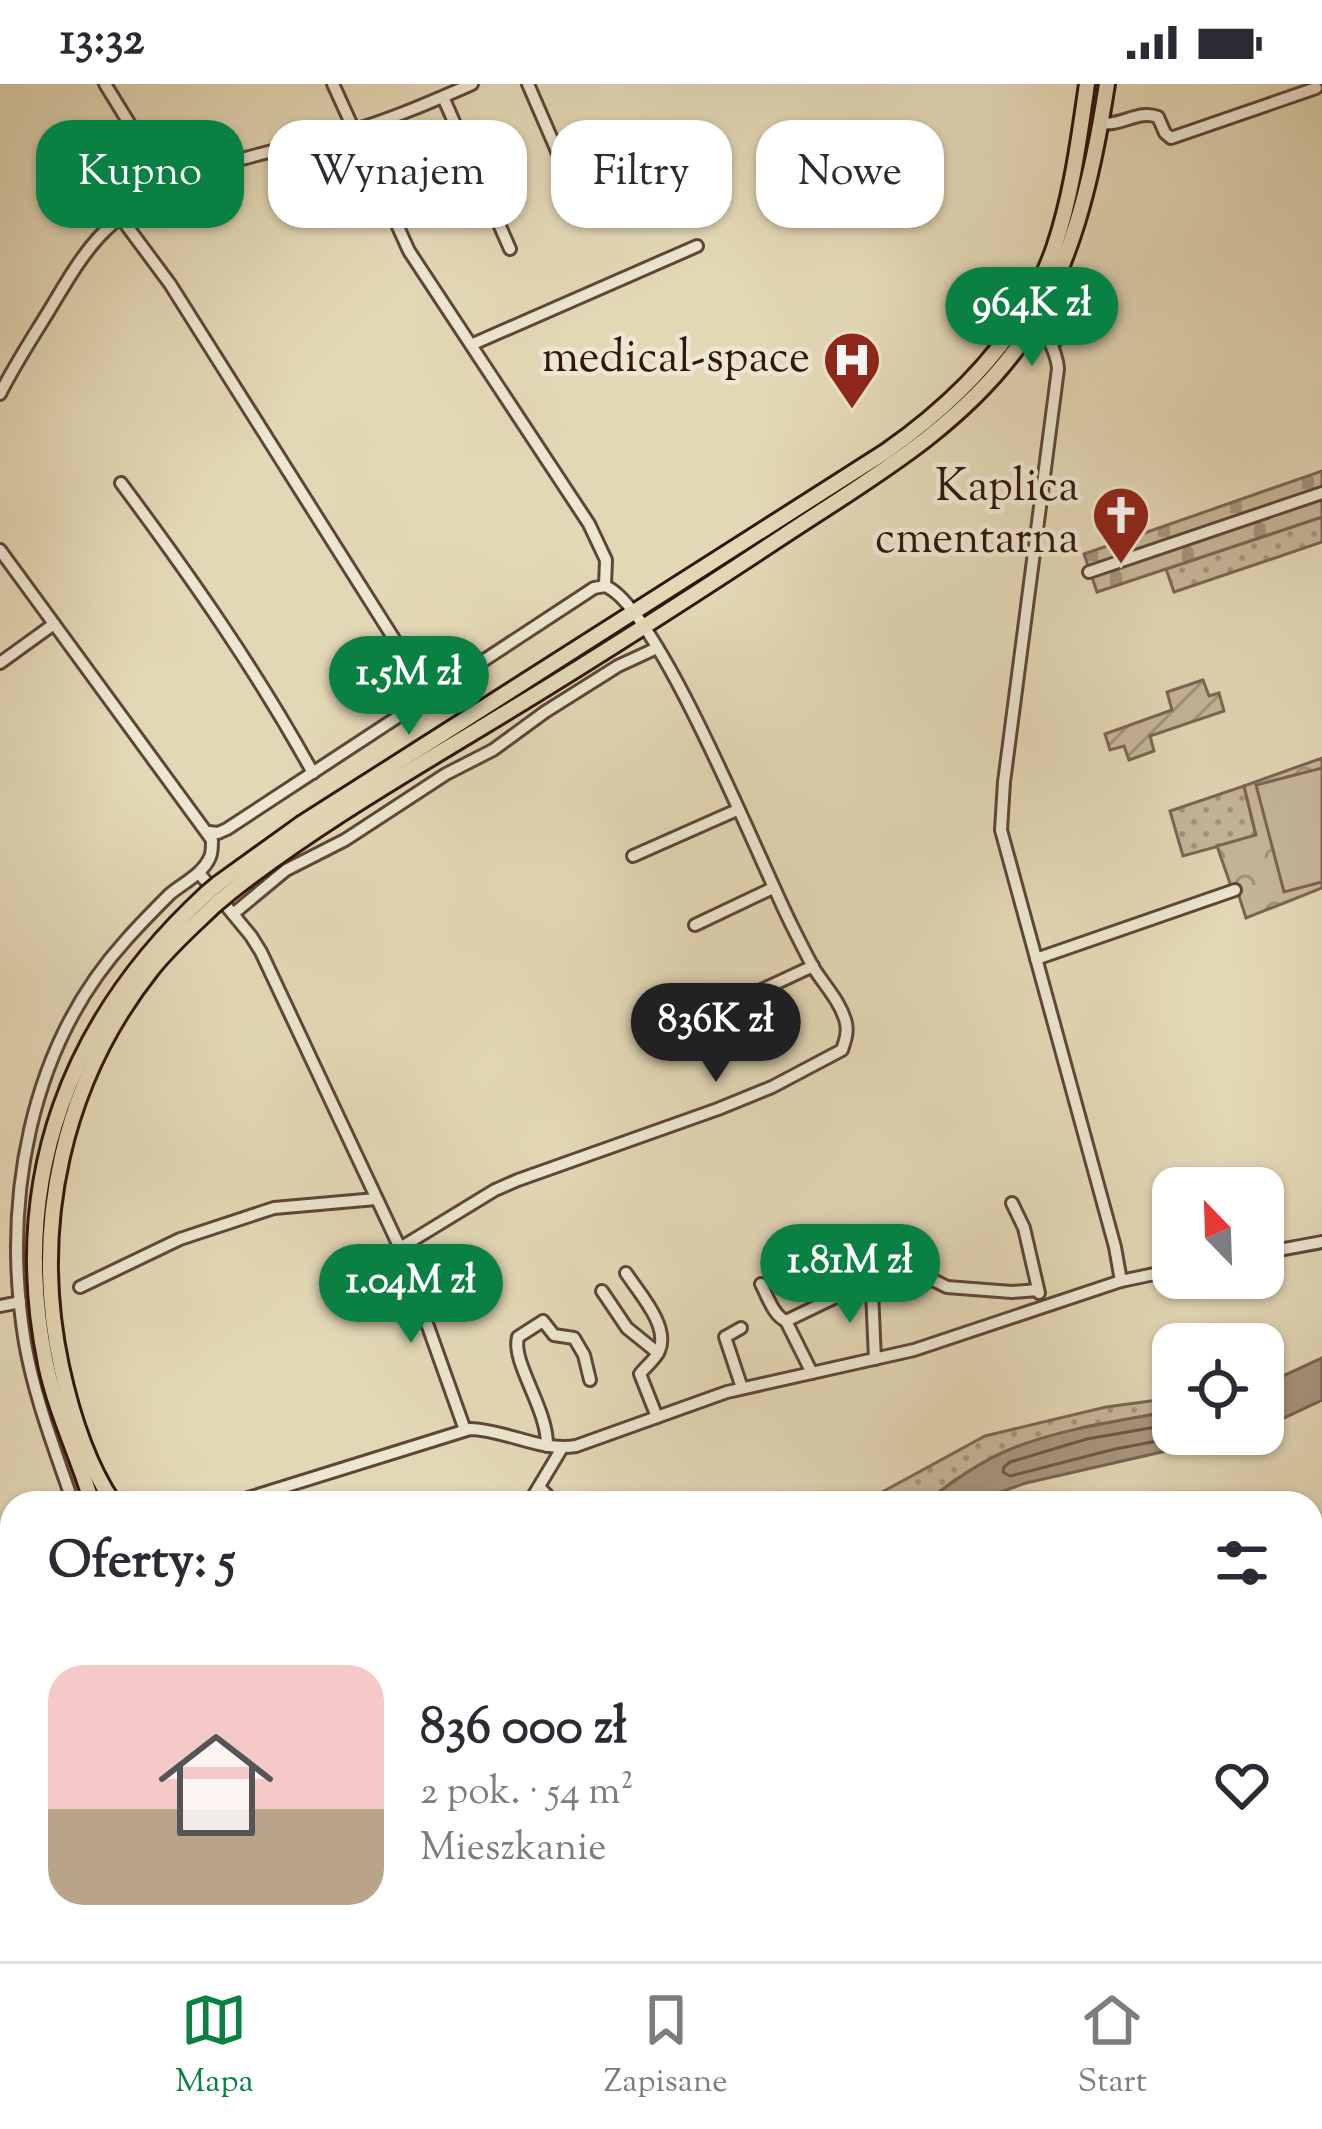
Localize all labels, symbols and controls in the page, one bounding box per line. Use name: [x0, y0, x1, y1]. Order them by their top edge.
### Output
text: 13:32: [60, 10, 144, 75]
chip: Kupno: [36, 120, 244, 228]
chip: Wynajem: [268, 120, 527, 228]
chip: Filtry: [551, 120, 732, 228]
chip: Nowe: [756, 120, 944, 228]
pin: 964K zł: [921, 267, 1143, 369]
text: 964K zł: [972, 278, 1092, 334]
place label: medical-space: [542, 328, 810, 393]
hospital icon: medical-space: [821, 329, 883, 411]
place label: Kaplica cmentarna: [875, 457, 1079, 574]
church icon: Kaplica cmentarna: [1090, 484, 1152, 566]
pin: 1.5M zł: [298, 636, 520, 738]
text: 1.5M zł: [356, 647, 462, 703]
pin: 836K zł: [605, 983, 827, 1085]
text: 836K zł: [658, 994, 774, 1050]
north arrow: [1152, 1167, 1284, 1299]
map controls: [1152, 1167, 1284, 1455]
pin: 1.81M zł: [726, 1224, 974, 1326]
text: 1.81M zł: [787, 1235, 913, 1291]
pin: 1.04M zł: [287, 1244, 535, 1346]
text: 1.04M zł: [346, 1255, 476, 1311]
button: locate: [1152, 1323, 1284, 1455]
text: Oferty: 5: [48, 1527, 235, 1600]
icon: filters: [1209, 1530, 1275, 1596]
text: 836 000 zł: [420, 1693, 627, 1766]
icon: home: [144, 1713, 288, 1857]
icon: heart: [1209, 1752, 1275, 1818]
text: 2 pok. · 54 m²: [420, 1766, 634, 1822]
text: Mieszkanie: [420, 1822, 606, 1878]
tab: Mapa: [175, 1987, 254, 2107]
tab: Zapisane: [604, 1987, 728, 2107]
tab: Start: [1078, 1987, 1147, 2107]

